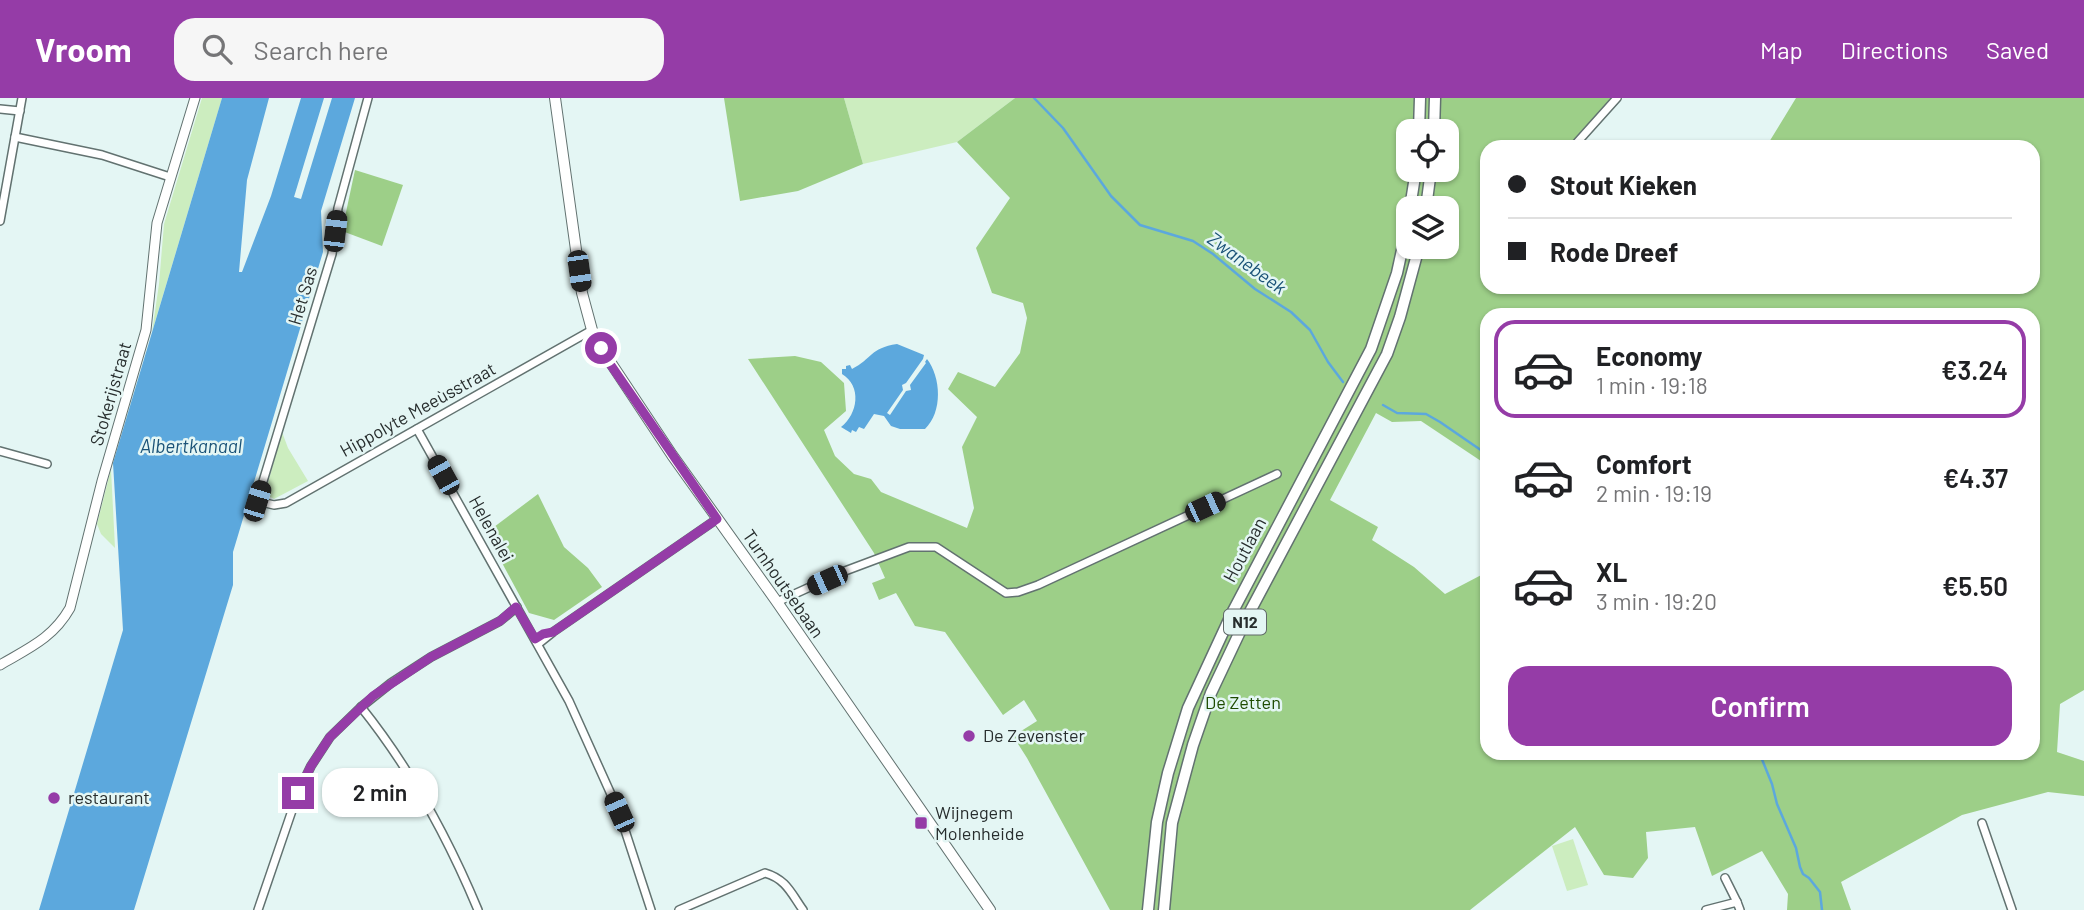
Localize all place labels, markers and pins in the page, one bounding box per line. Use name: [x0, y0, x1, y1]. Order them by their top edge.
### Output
place label: De Zevenster: [983, 724, 1086, 746]
marker: De Zevenster: [961, 728, 977, 744]
place label: restaurant: [68, 786, 150, 808]
marker: restaurant: [46, 790, 62, 806]
place label: Wijnegem Molenheide: [935, 801, 1024, 844]
marker: Wijnegem Molenheide: [913, 815, 929, 831]

